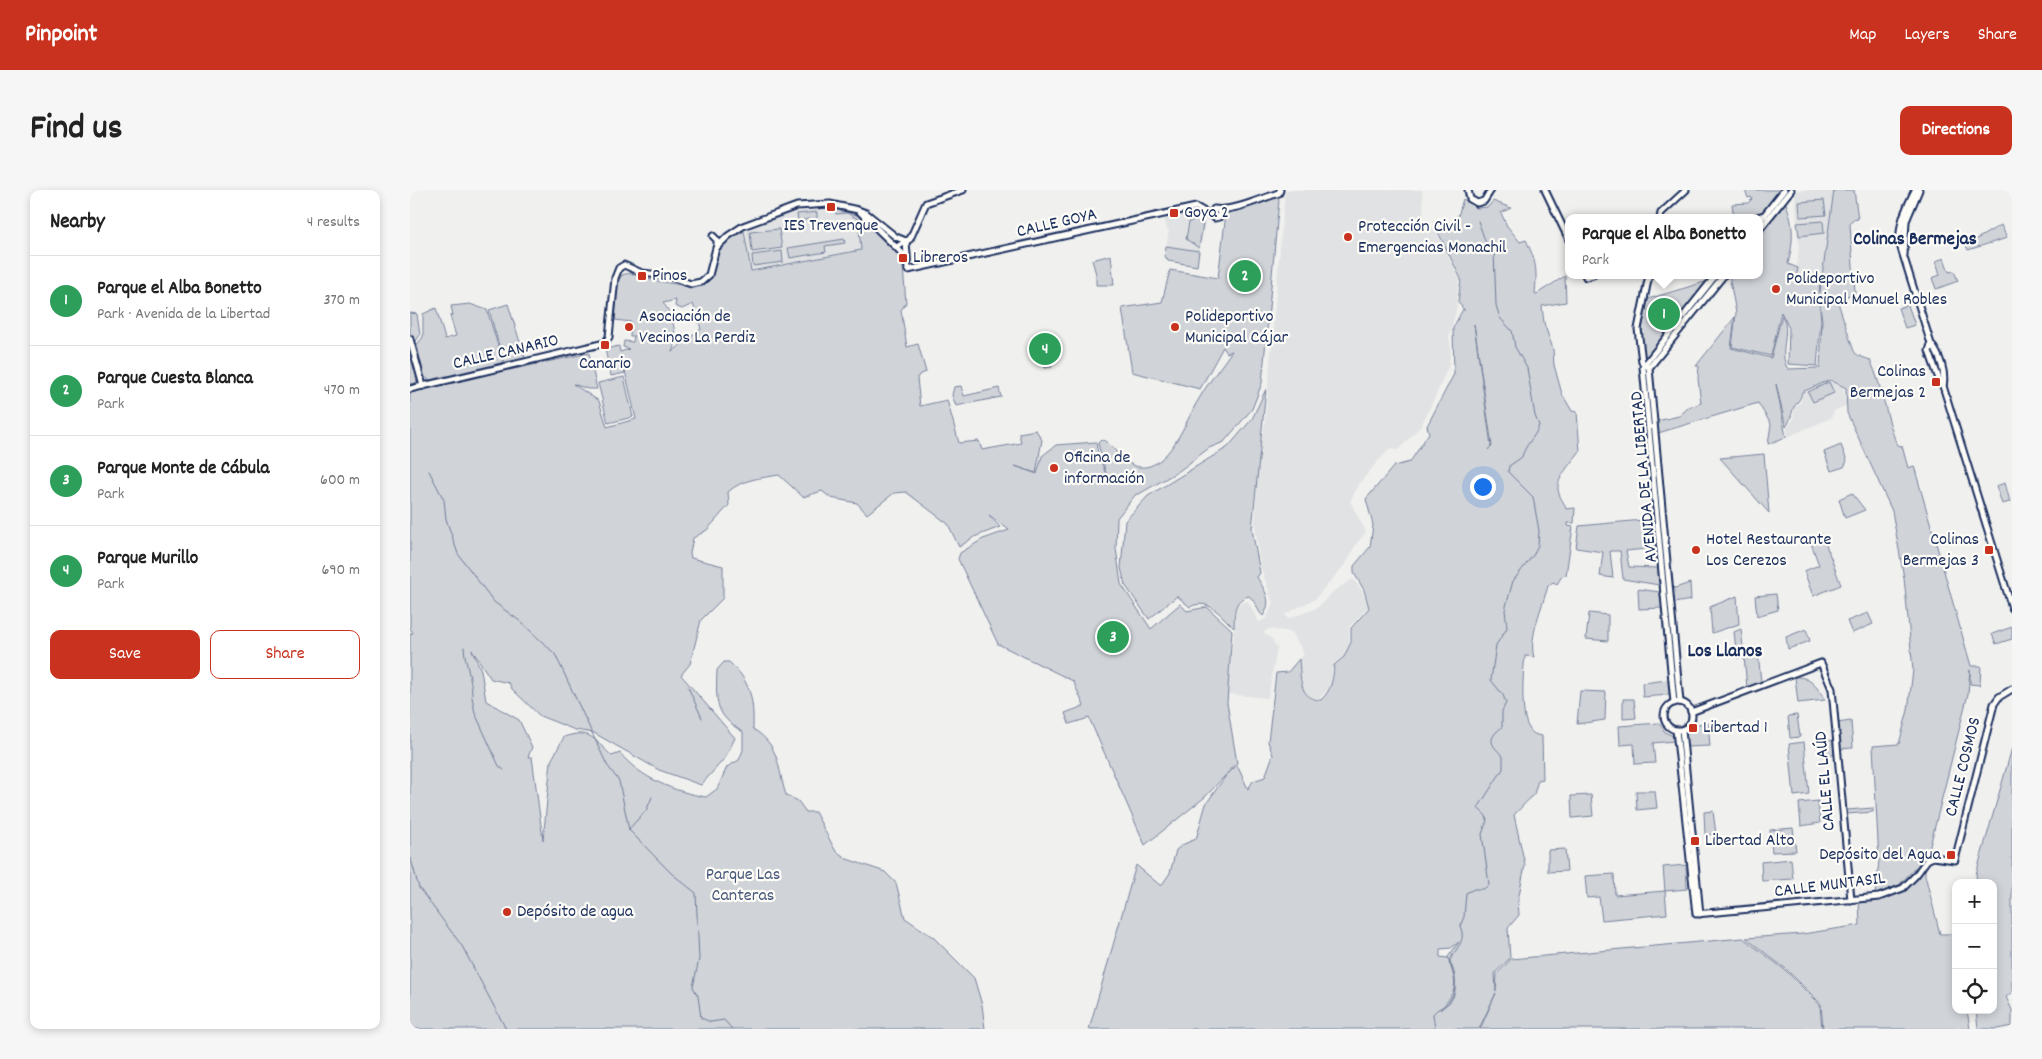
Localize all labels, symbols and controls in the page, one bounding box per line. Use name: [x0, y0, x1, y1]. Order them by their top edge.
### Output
text: Pinpoint: [25, 18, 97, 52]
text: Map: [1849, 23, 1876, 48]
text: Layers: [1904, 23, 1950, 48]
text: Share: [1978, 23, 2017, 48]
text: Find us: [30, 105, 122, 155]
button: Directions: [1900, 106, 2012, 155]
marker: IES Trevenque: [825, 201, 837, 213]
place label: Goya 2: [1184, 201, 1229, 226]
street label: CALLE GOYA: [1014, 203, 1100, 245]
marker: Goya 2: [1168, 207, 1180, 219]
text: Nearby: [50, 208, 105, 238]
text: 4 results: [307, 211, 360, 234]
place label: IES Trevenque: [783, 214, 879, 239]
popup: [1565, 214, 1763, 279]
place label: Protección Civil - Emergencias Monachil: [1358, 215, 1507, 261]
text: Parque el Alba Bonetto: [1582, 222, 1746, 249]
district label: Colinas Bermejas: [1853, 227, 1977, 254]
marker: Protección Civil - Emergencias Monachil: [1342, 231, 1354, 243]
place label: Libreros: [913, 246, 968, 271]
text: Park: [1582, 249, 1609, 272]
marker: Libreros: [897, 252, 909, 264]
pin: 2: [1229, 257, 1261, 295]
place label: Pinos: [652, 264, 687, 289]
place label: Polideportivo Municipal Manuel Robles: [1786, 267, 1947, 313]
marker: Pinos: [636, 270, 648, 282]
text: Parque el Alba Bonetto: [97, 276, 262, 303]
marker: Polideportivo Municipal Manuel Robles: [1770, 283, 1782, 295]
text: 1: [64, 289, 68, 312]
text: 370 m: [323, 289, 360, 312]
pin: 1: [1648, 295, 1680, 333]
text: Park · Avenida de la Libertad: [97, 303, 270, 326]
place label: Asociación de Vecinos La Perdiz: [639, 305, 756, 351]
place label: Polideportivo Municipal Cájar: [1185, 305, 1289, 351]
marker: Asociación de Vecinos La Perdiz: [623, 321, 635, 333]
marker: Polideportivo Municipal Cájar: [1169, 321, 1181, 333]
street label: CALLE CANARIO: [451, 329, 561, 377]
pin: 4: [1029, 330, 1061, 368]
marker: Canario: [599, 339, 611, 351]
place label: Canario: [579, 352, 631, 377]
place label: Colinas Bermejas 2: [1850, 360, 1926, 406]
text: Parque Cuesta Blanca: [97, 366, 253, 393]
marker: Colinas Bermejas 2: [1930, 376, 1942, 388]
text: 2: [63, 379, 70, 402]
text: 470 m: [324, 379, 360, 402]
street label: AVENIDA DE LA LIBERTAD: [1625, 390, 1665, 564]
text: Park: [97, 393, 124, 416]
place label: Oficina de información: [1064, 446, 1144, 492]
text: Parque Monte de Cábula: [97, 456, 269, 483]
marker: Oficina de información: [1048, 462, 1060, 474]
text: 3: [62, 469, 70, 492]
text: 600 m: [320, 469, 360, 492]
your location: [1470, 474, 1496, 500]
text: Park: [97, 483, 124, 506]
place label: Hotel Restaurante Los Cerezos: [1706, 528, 1831, 574]
place label: Colinas Bermejas 3: [1903, 528, 1979, 574]
marker: Hotel Restaurante Los Cerezos: [1690, 544, 1702, 556]
marker: Colinas Bermejas 3: [1983, 544, 1995, 556]
text: Parque Murillo: [97, 546, 198, 573]
text: 4: [63, 559, 69, 582]
text: 690 m: [321, 559, 360, 582]
text: Park: [97, 573, 124, 596]
pin: 3: [1097, 618, 1129, 656]
button: Save: [50, 630, 200, 679]
button: Share: [210, 630, 360, 679]
district label: Los Llanos: [1687, 639, 1763, 666]
street label: CALLE COSMOS: [1940, 715, 1988, 819]
place label: Libertad 1: [1703, 716, 1768, 741]
marker: Libertad 1: [1687, 722, 1699, 734]
street label: CALLE EL LAÚD: [1809, 730, 1843, 832]
place label: Libertad Alto: [1705, 829, 1794, 854]
marker: Libertad Alto: [1689, 835, 1701, 847]
place label: Depósito del Agua: [1819, 843, 1942, 868]
marker: Depósito del Agua: [1945, 849, 1957, 861]
park label: Parque Las Canteras: [706, 863, 780, 909]
street label: CALLE MUNTASIL: [1773, 867, 1888, 905]
map controls: [1952, 879, 1997, 1014]
button: +: [1952, 879, 1997, 924]
place label: Depósito de agua: [517, 900, 634, 925]
marker: Depósito de agua: [501, 906, 513, 918]
button: −: [1952, 924, 1997, 969]
button: locate: [1952, 969, 1997, 1014]

